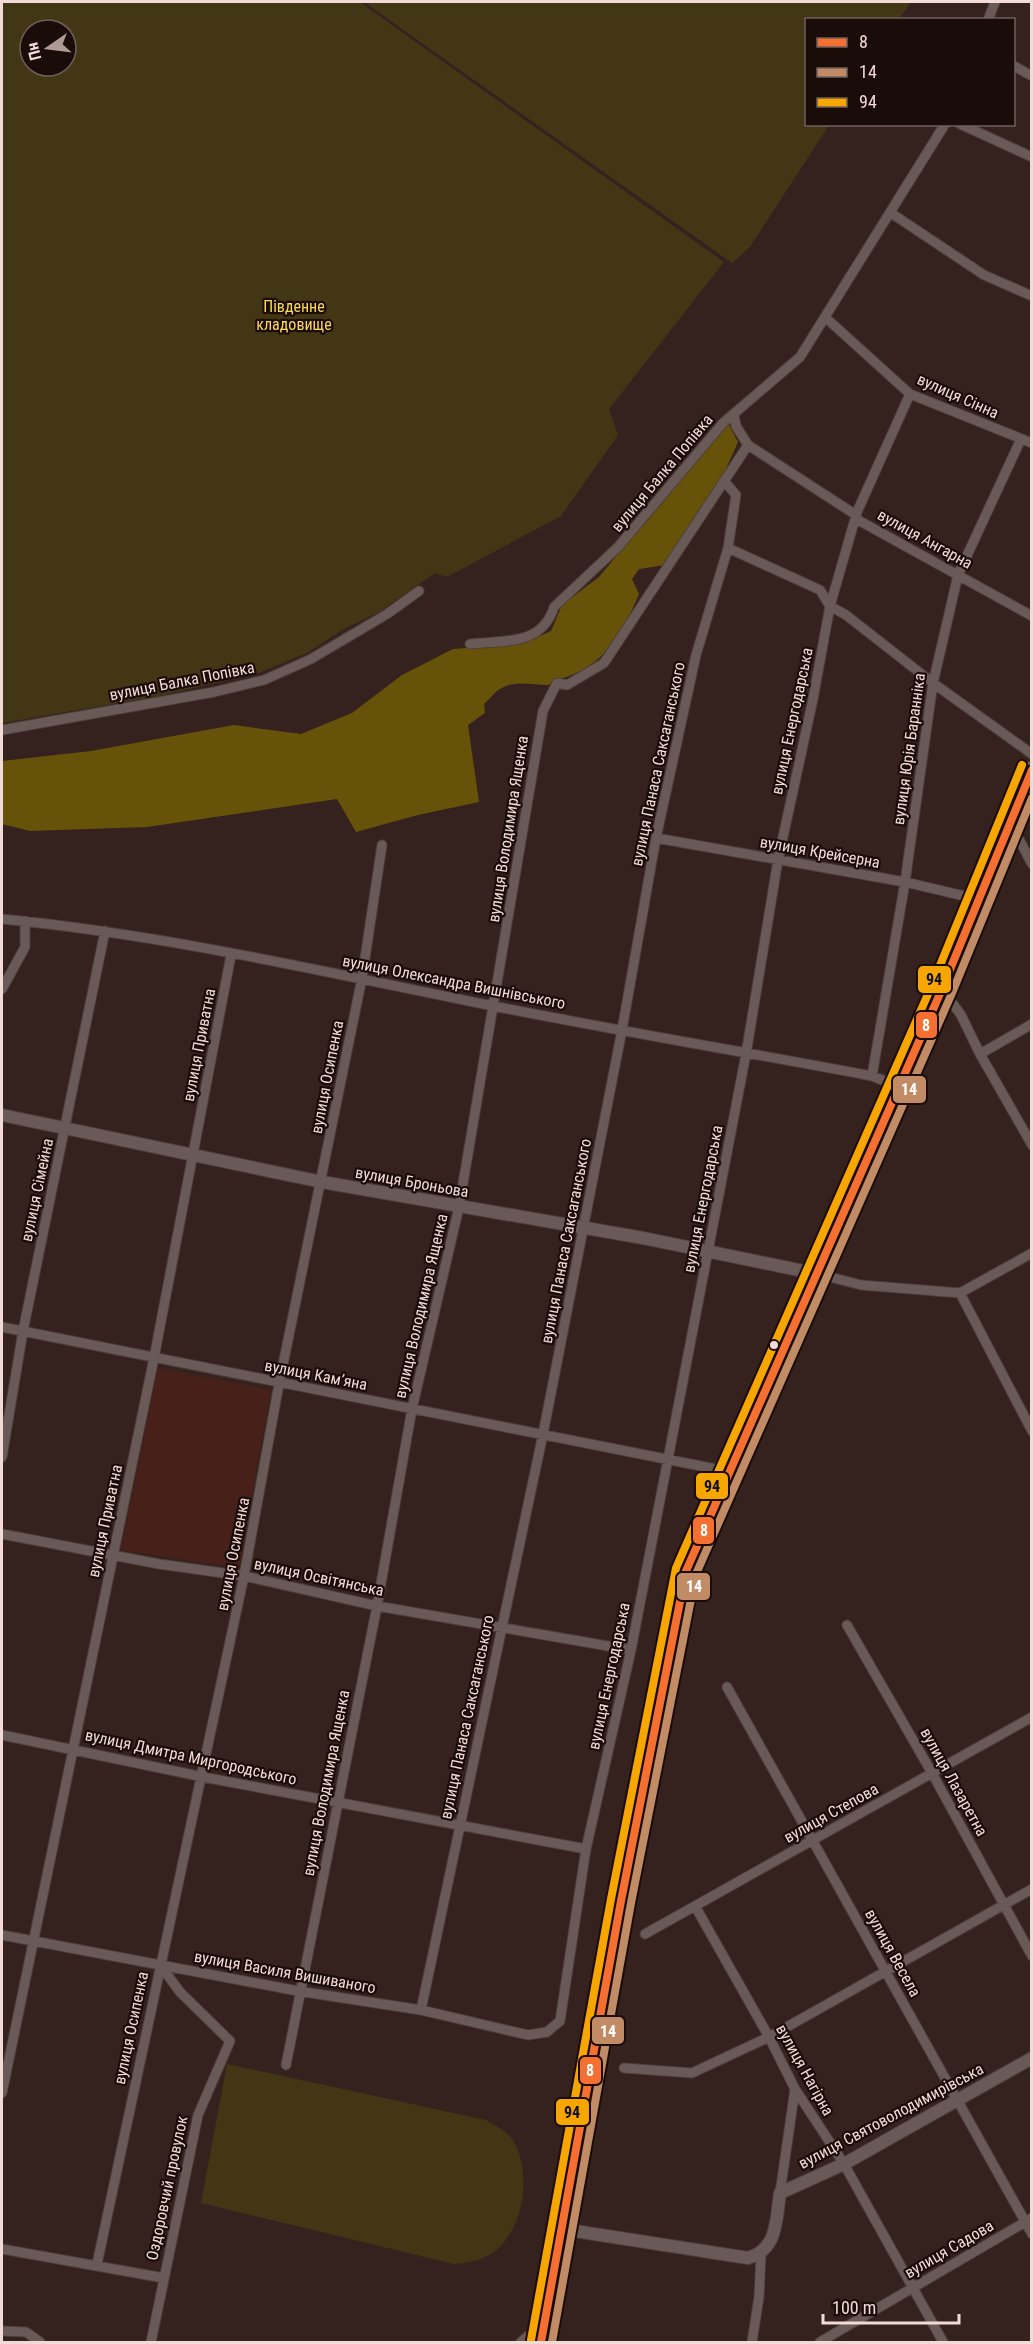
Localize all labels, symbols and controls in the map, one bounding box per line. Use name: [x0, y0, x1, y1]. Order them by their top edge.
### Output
north arrow: [18, 18, 78, 78]
legend: [805, 18, 1015, 126]
text: 8: [859, 31, 868, 52]
text: Пн: [23, 41, 45, 62]
text: 14: [859, 61, 877, 82]
text: 94: [859, 91, 877, 112]
park label: Південне кладовище: [256, 297, 332, 334]
street label: вулиця Сінна: [914, 370, 1002, 422]
street label: вулиця Балка Попівка: [607, 410, 717, 536]
street label: вулиця Ангарна: [874, 505, 976, 573]
street label: вулиця Енергодарська: [767, 646, 817, 796]
street label: вулиця Балка Попівка: [108, 658, 256, 704]
street label: вулиця Панаса Саксаганського: [627, 660, 689, 868]
street label: вулиця Юрія Баранніка: [889, 672, 929, 826]
street label: вулиця Володимира Ященка: [484, 734, 532, 924]
street label: вулиця Крейсерна: [759, 832, 881, 872]
street label: вулиця Олександра Вишнівського: [341, 951, 567, 1013]
line badge: 94: [917, 965, 952, 994]
text: 94: [926, 970, 942, 989]
street label: вулиця Приватна: [179, 987, 219, 1103]
line badge: 8: [915, 1011, 938, 1039]
text: 8: [922, 1016, 930, 1035]
street label: вулиця Осипенка: [307, 1019, 347, 1135]
line badge: 14: [892, 1075, 927, 1104]
text: 14: [901, 1080, 917, 1099]
street label: вулиця Енергодарська: [679, 1124, 727, 1274]
street label: вулиця Сімейна: [17, 1137, 57, 1243]
street label: вулиця Панаса Саксаганського: [537, 1137, 595, 1345]
street label: вулиця Броньова: [354, 1163, 470, 1201]
street label: вулиця Володимира Ященка: [391, 1212, 451, 1400]
unlabelled marker: [768, 1339, 780, 1351]
street label: вулиця Кам’яна: [263, 1356, 369, 1394]
street label: вулиця Приватна: [84, 1463, 126, 1579]
line badge: 94: [695, 1472, 729, 1500]
text: 94: [704, 1477, 720, 1496]
street label: вулиця Осипенка: [213, 1496, 253, 1612]
line badge: 8: [692, 1516, 715, 1545]
text: 8: [700, 1521, 708, 1540]
street label: вулиця Освітянська: [252, 1554, 386, 1600]
line badge: 14: [676, 1572, 711, 1601]
text: 14: [686, 1577, 702, 1596]
street label: вулиця Енергодарська: [584, 1601, 634, 1751]
street label: вулиця Панаса Саксаганського: [436, 1613, 498, 1821]
street label: вулиця Володимира Ященка: [299, 1688, 353, 1878]
street label: вулиця Дмитра Миргородського: [83, 1725, 299, 1789]
street label: вулиця Лазаретна: [916, 1725, 992, 1839]
street label: вулиця Степова: [780, 1779, 882, 1847]
street label: вулиця Весела: [861, 1906, 925, 2000]
street label: вулиця Василя Вишиваного: [193, 1947, 377, 1997]
street label: вулиця Осипенка: [110, 1970, 152, 2086]
line badge: 14: [591, 2016, 625, 2045]
street label: вулиця Нагірна: [772, 2021, 838, 2119]
text: 14: [600, 2022, 616, 2041]
line badge: 8: [579, 2056, 602, 2085]
street label: вулиця Святоволодимирівська: [795, 2059, 987, 2173]
text: 8: [586, 2061, 594, 2080]
line badge: 94: [555, 2098, 590, 2126]
text: 94: [564, 2103, 580, 2122]
street label: Оздоровчий провулок: [142, 2114, 192, 2262]
street label: вулиця Садова: [901, 2216, 997, 2282]
scale bar: [823, 2287, 960, 2325]
text: 100 m: [832, 2297, 876, 2318]

